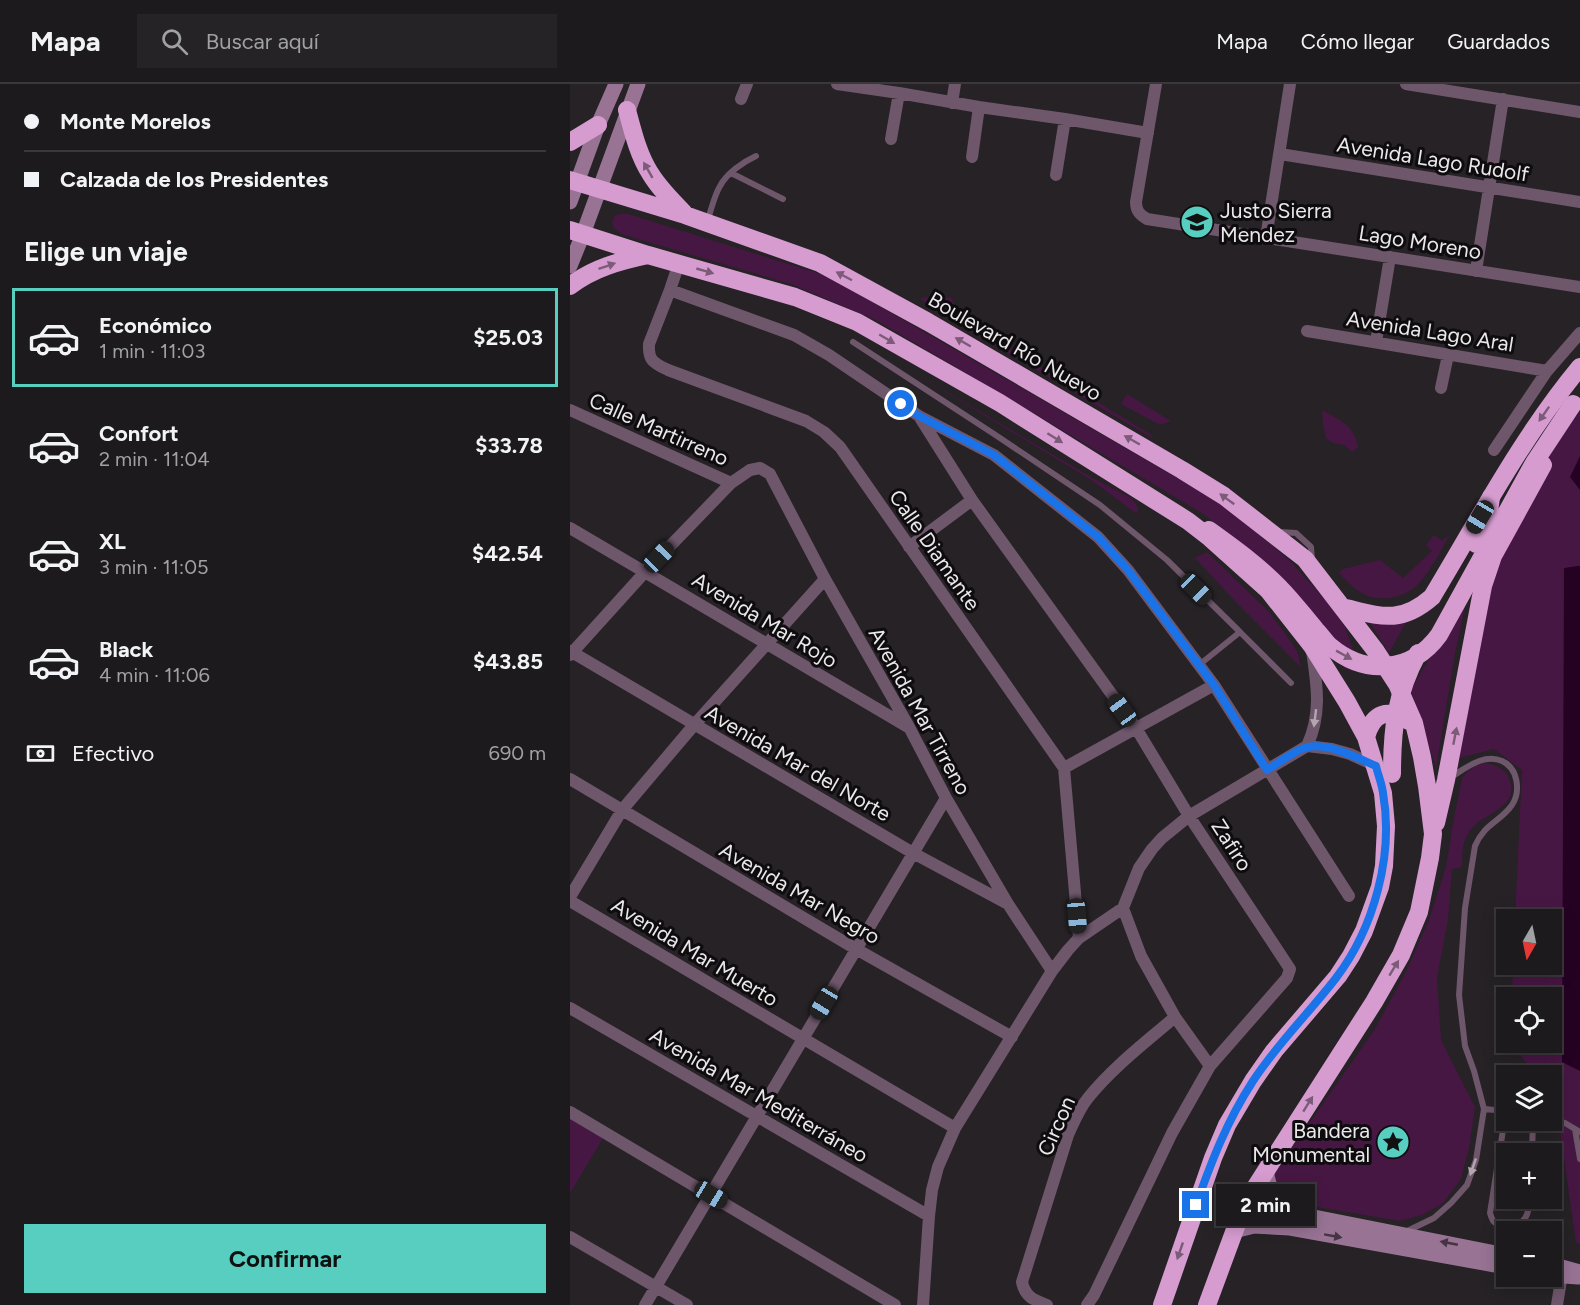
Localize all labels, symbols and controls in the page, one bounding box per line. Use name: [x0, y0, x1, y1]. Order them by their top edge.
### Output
search box: [137, 14, 557, 68]
text: Mapa: [30, 24, 101, 58]
icon: search: [158, 25, 191, 58]
text: Buscar aquí: [206, 28, 319, 55]
text: Mapa: [1216, 29, 1268, 54]
text: Cómo llegar: [1301, 29, 1414, 54]
text: Guardados: [1447, 29, 1550, 54]
text: Monte Morelos: [60, 108, 211, 135]
street label: Avenida Lago Rudolf: [1335, 131, 1531, 187]
one-way arrow: [643, 161, 653, 178]
text: Calzada de los Presidentes: [60, 166, 328, 193]
place label: Justo Sierra Mendez: [1220, 198, 1332, 247]
school or university icon: Justo Sierra Mendez: [1179, 204, 1215, 240]
street label: Lago Moreno: [1357, 220, 1483, 264]
text: Elige un viaje: [24, 235, 188, 268]
one-way arrow: [598, 260, 616, 270]
one-way arrow: [696, 267, 714, 276]
one-way arrow: [836, 271, 853, 281]
street label: Boulevard Río Nuevo: [924, 286, 1106, 406]
street label: Avenida Lago Aral: [1345, 305, 1515, 357]
icon: car: [27, 311, 81, 365]
text: Económico: [99, 312, 212, 339]
text: $25.03: [473, 324, 543, 351]
one-way arrow: [878, 333, 895, 343]
one-way arrow: [954, 337, 971, 347]
text: 1 min · 11:03: [99, 339, 205, 363]
street label: Calle Martirreno: [586, 387, 732, 471]
route start: [887, 390, 914, 417]
one-way arrow: [1538, 405, 1550, 421]
icon: car: [27, 419, 81, 473]
text: Confort: [99, 420, 179, 447]
text: $33.78: [475, 432, 543, 459]
one-way arrow: [1046, 432, 1063, 443]
one-way arrow: [1123, 435, 1140, 445]
text: 2 min · 11:04: [99, 447, 210, 471]
street label: Calle Diamante: [884, 485, 986, 615]
one-way arrow: [1220, 493, 1236, 505]
car: [1463, 497, 1497, 537]
icon: car: [27, 527, 81, 581]
text: XL: [99, 528, 126, 555]
car: [640, 538, 678, 576]
text: $42.54: [472, 540, 543, 567]
text: 3 min · 11:05: [99, 555, 209, 579]
street label: Avenida Mar Rojo: [688, 567, 842, 673]
car: [1177, 570, 1215, 608]
street label: Avenida Mar Tirreno: [864, 623, 976, 799]
icon: car: [27, 635, 81, 689]
text: Black: [99, 636, 153, 663]
text: $43.85: [473, 648, 543, 675]
one-way arrow: [1336, 649, 1352, 660]
text: 4 min · 11:06: [99, 663, 210, 687]
car: [1104, 690, 1140, 730]
street label: Avenida Mar del Norte: [701, 700, 895, 826]
one-way arrow: [1311, 709, 1320, 728]
one-way arrow: [1451, 726, 1460, 745]
icon: cash: [24, 737, 57, 770]
text: Efectivo: [72, 740, 154, 767]
text: 690 m: [489, 741, 546, 765]
street label: Zafiro: [1206, 815, 1258, 875]
street label: Avenida Mar Negro: [715, 837, 885, 949]
street label: Avenida Mar Muerto: [607, 892, 783, 1012]
car: [1066, 897, 1088, 935]
north arrow: [1496, 909, 1562, 975]
map controls: [1496, 909, 1562, 1287]
one-way arrow: [1388, 960, 1399, 976]
car: [807, 983, 841, 1023]
button: locate: [1496, 987, 1562, 1053]
street label: Avenida Mar Mediterráneo: [645, 1022, 873, 1168]
button: layers: [1496, 1065, 1562, 1131]
street label: Circon: [1032, 1092, 1080, 1160]
one-way arrow: [1303, 1096, 1314, 1112]
place label: Bandera Monumental: [1252, 1118, 1370, 1167]
place icon: Bandera Monumental: [1375, 1124, 1411, 1160]
button: +: [1496, 1143, 1562, 1209]
one-way arrow: [1468, 1158, 1478, 1176]
car: [691, 1178, 731, 1212]
callout: 2 min: [1217, 1184, 1316, 1226]
route end: [1182, 1191, 1209, 1218]
text: 2 min: [1240, 1193, 1291, 1217]
button: −: [1496, 1221, 1562, 1287]
button: Confirmar: [24, 1224, 546, 1293]
one-way arrow: [1323, 1232, 1342, 1241]
one-way arrow: [1439, 1238, 1458, 1247]
one-way arrow: [1175, 1242, 1185, 1260]

